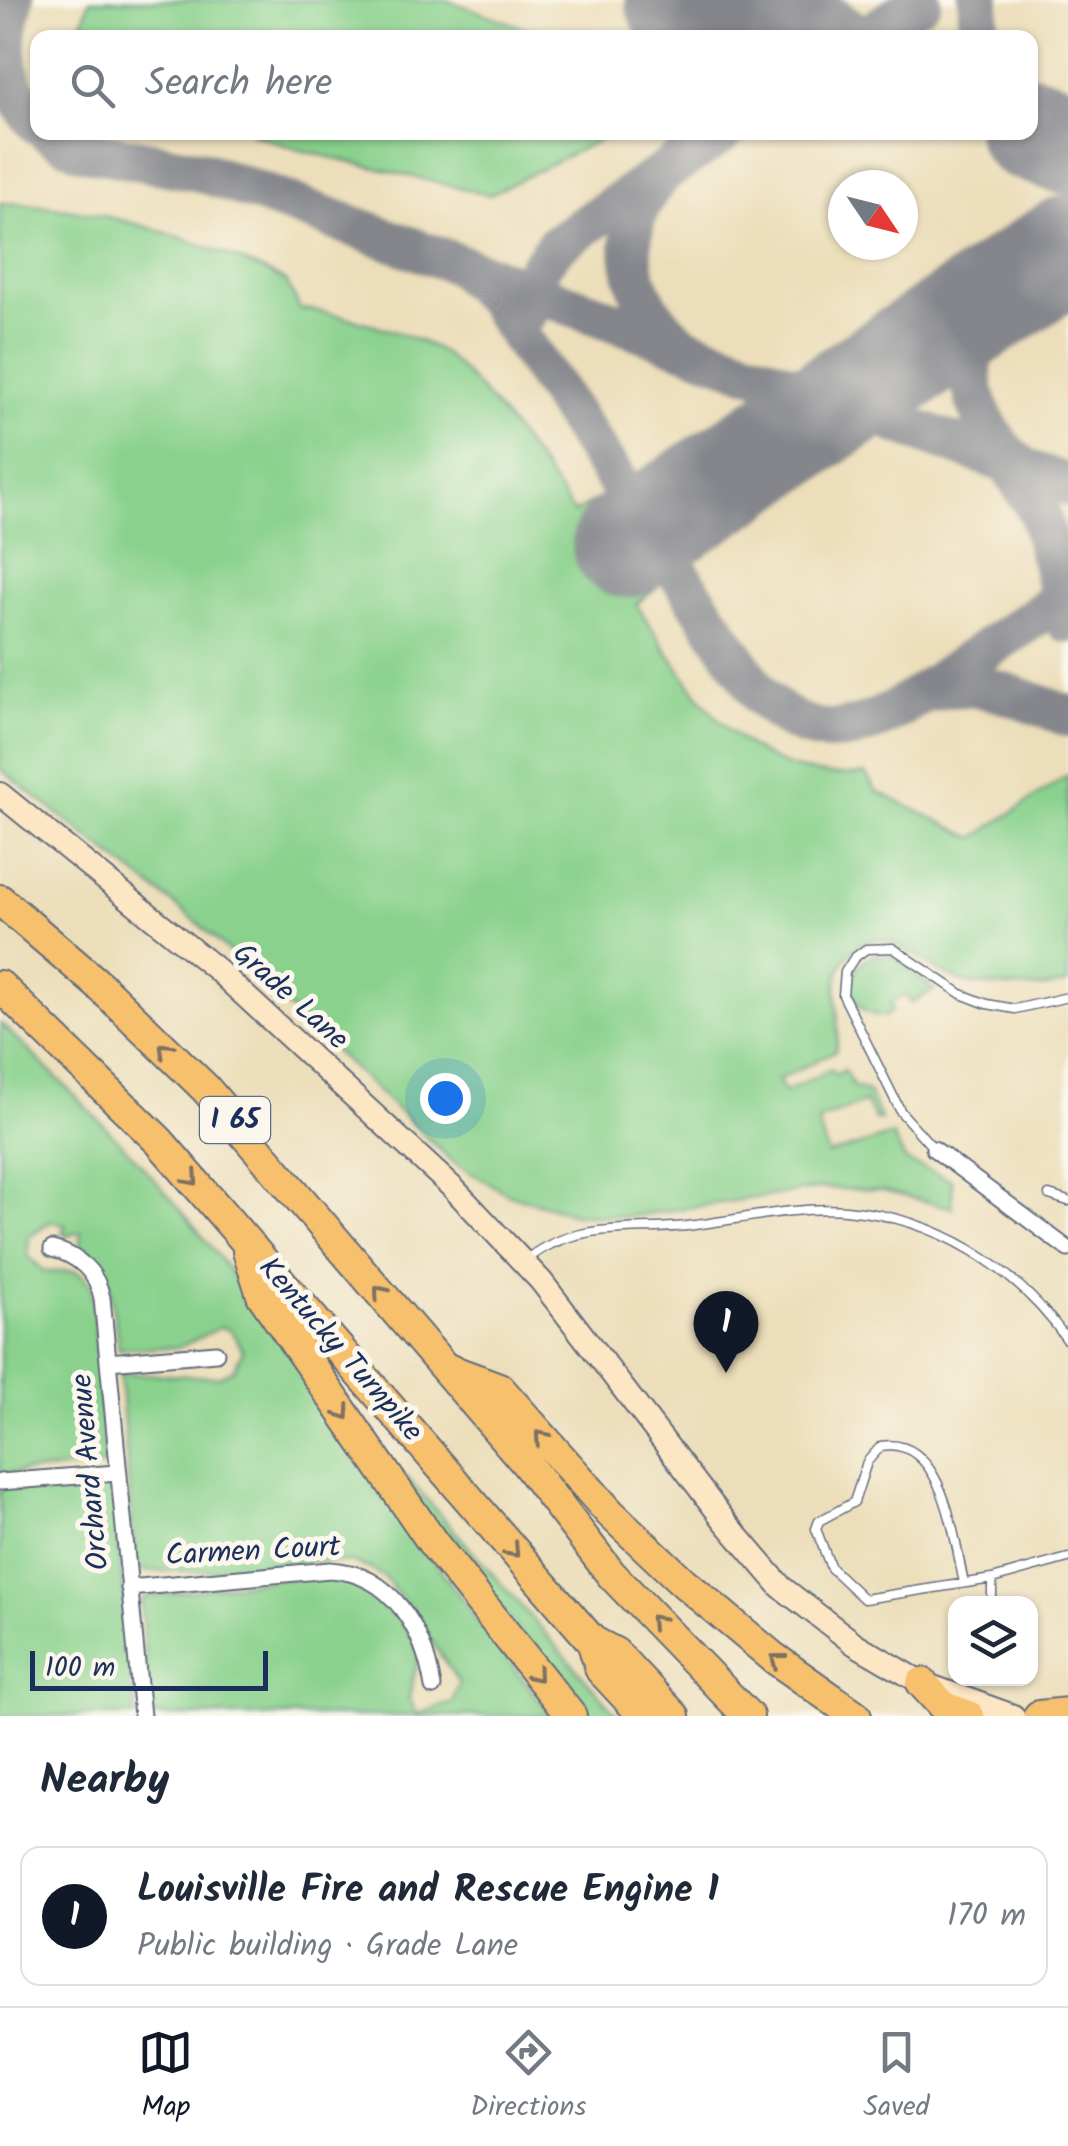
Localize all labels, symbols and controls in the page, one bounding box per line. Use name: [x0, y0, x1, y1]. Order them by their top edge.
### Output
search box: [30, 30, 1038, 140]
text: Search here: [145, 55, 332, 115]
icon: search: [65, 58, 120, 113]
north arrow: [828, 170, 918, 260]
street label: Grade Lane: [221, 931, 359, 1063]
one-way arrow: [158, 1043, 176, 1061]
your location: [420, 1073, 471, 1124]
road number: I 65: [200, 1097, 270, 1143]
one-way arrow: [181, 1167, 199, 1186]
street label: Kentucky Turnpike: [246, 1247, 434, 1453]
one-way arrow: [374, 1285, 392, 1303]
pin: 1: [694, 1290, 758, 1373]
street label: Orchard Avenue: [59, 1372, 123, 1572]
one-way arrow: [332, 1402, 350, 1421]
one-way arrow: [535, 1430, 553, 1449]
street label: Carmen Court: [164, 1523, 342, 1581]
one-way arrow: [501, 1540, 519, 1558]
map controls: [948, 1596, 1038, 1686]
button: layers: [948, 1596, 1038, 1686]
one-way arrow: [650, 1614, 668, 1633]
scale bar: [30, 1646, 268, 1690]
text: 100 m: [45, 1646, 115, 1691]
one-way arrow: [770, 1654, 788, 1671]
one-way arrow: [524, 1664, 542, 1682]
text: Nearby: [40, 1748, 169, 1815]
text: Louisville Fire and Rescue Engine 1: [137, 1861, 719, 1921]
text: 1: [70, 1891, 79, 1942]
text: 170 m: [947, 1891, 1026, 1942]
text: Public building · Grade Lane: [137, 1921, 518, 1972]
tab: Map: [138, 2025, 193, 2130]
tab: Directions: [470, 2025, 586, 2130]
tab: Saved: [863, 2025, 930, 2130]

